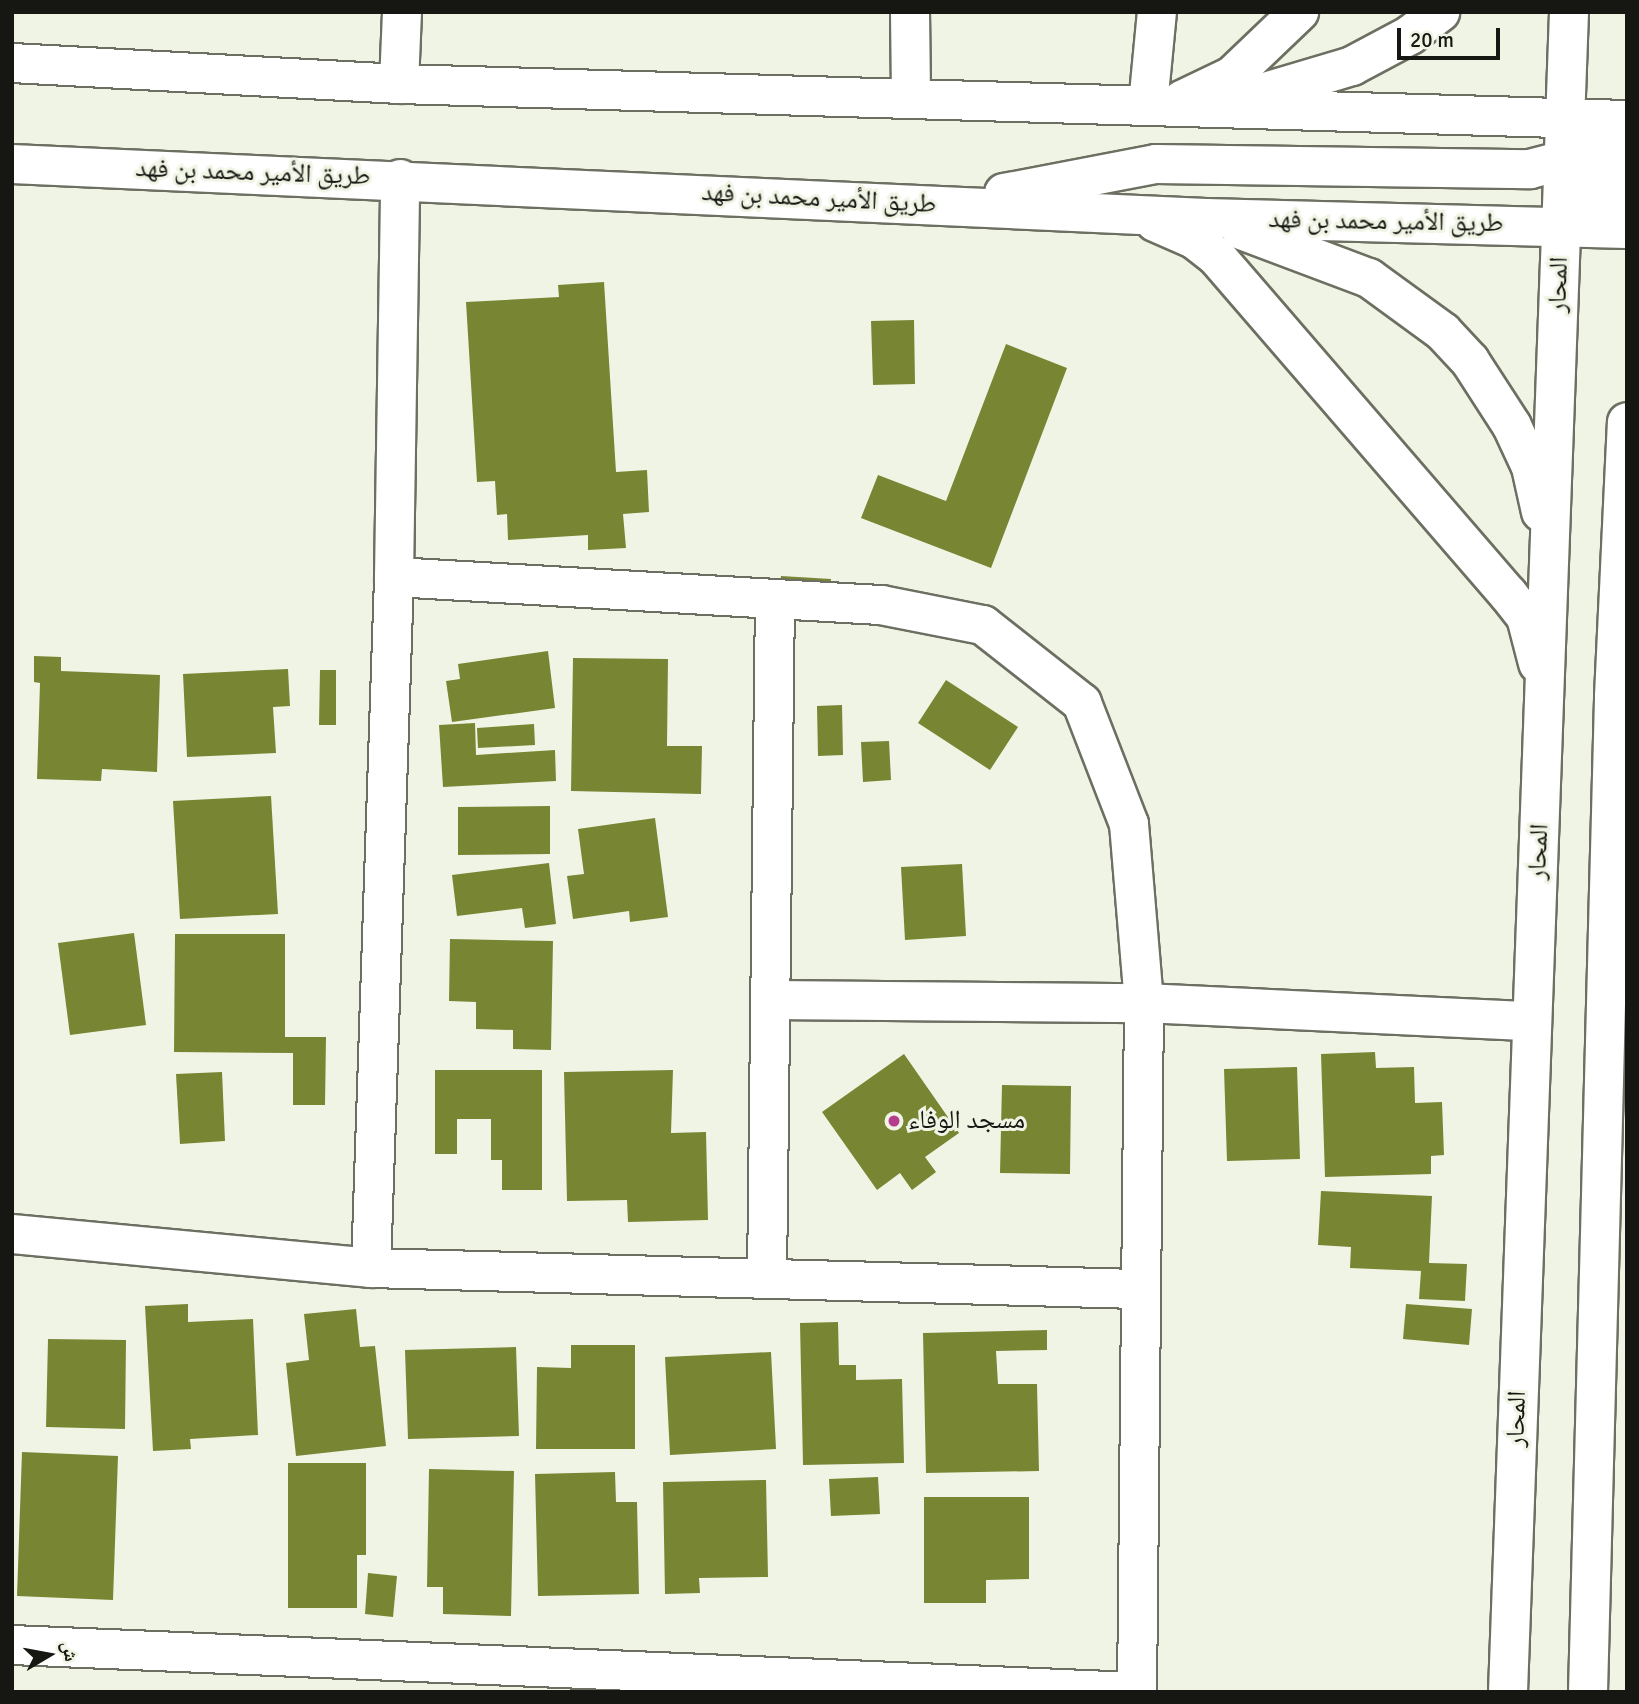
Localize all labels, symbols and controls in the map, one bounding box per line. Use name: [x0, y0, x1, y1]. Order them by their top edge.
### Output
scale bar: [1401, 14, 1504, 58]
text: 20 m: [1410, 27, 1454, 53]
street label: طريق الأمير محمد بن فهد: [135, 153, 371, 193]
street label: طريق الأمير محمد بن فهد: [701, 177, 937, 221]
street label: طريق الأمير محمد بن فهد: [1268, 204, 1504, 240]
street label: المحار: [1542, 256, 1576, 314]
street label: المحار: [1522, 823, 1556, 881]
place label: مسجد الوفاء: [908, 1105, 1025, 1137]
marker: مسجد الوفاء: [886, 1113, 902, 1129]
street label: المحار: [1500, 1390, 1534, 1448]
north arrow: [14, 1620, 84, 1690]
text: ش: [56, 1639, 83, 1663]

